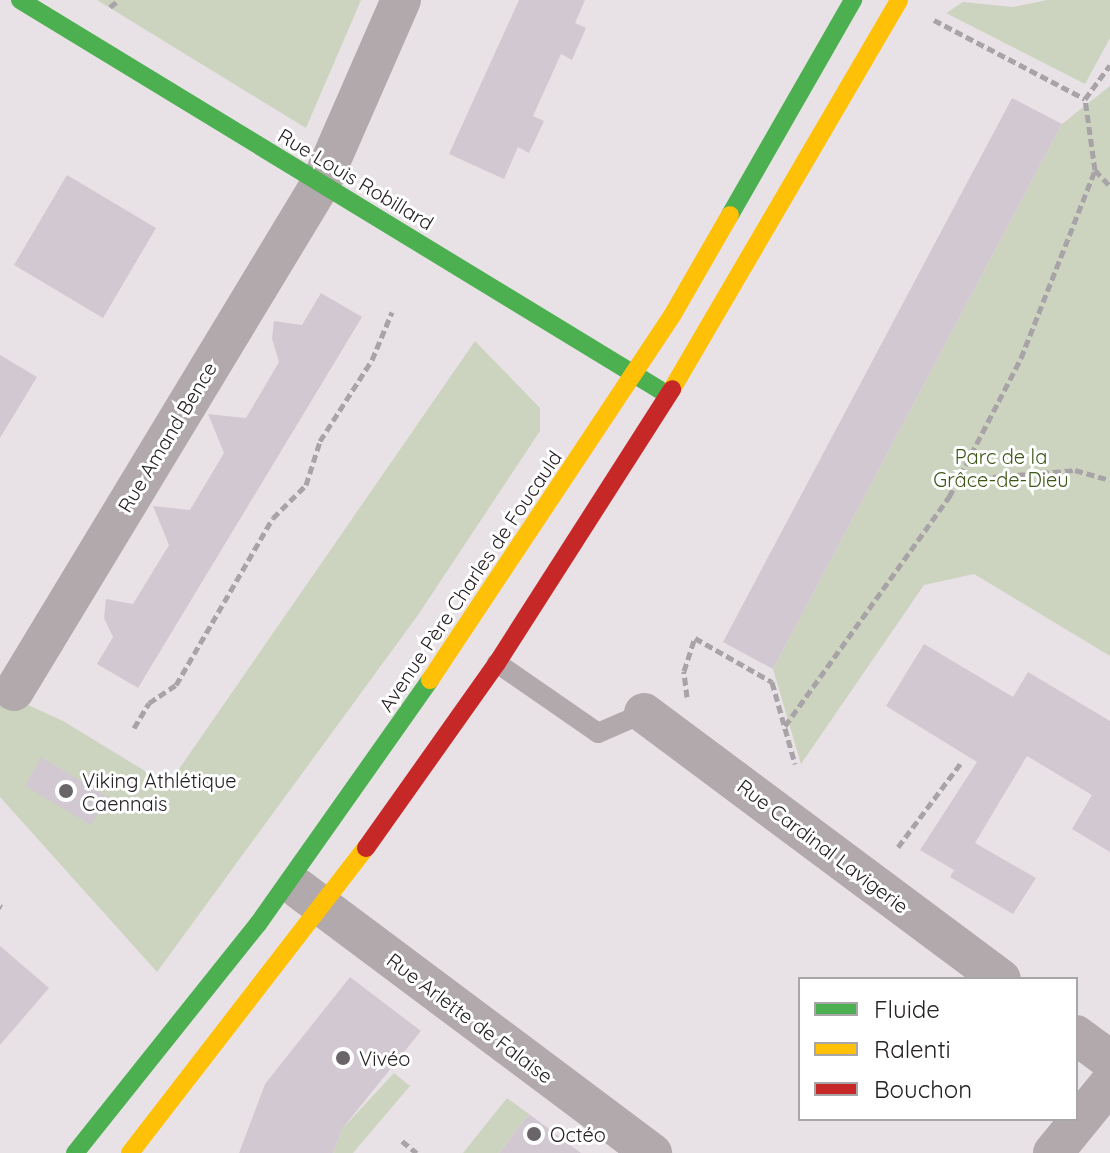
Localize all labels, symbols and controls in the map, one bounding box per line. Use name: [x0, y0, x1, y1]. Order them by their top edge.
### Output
street label: Rue Louis Robillard: [274, 123, 438, 235]
street label: Rue Amand Bence: [113, 357, 221, 517]
park label: Parc de la Grâce-de-Dieu: [933, 445, 1069, 492]
street label: Avenue Père Charles de Foucauld: [374, 446, 566, 716]
place label: Viking Athlétique Caennais: [82, 768, 237, 815]
street label: Rue Cardinal Lavigerie: [733, 774, 913, 918]
marker: Viking Athlétique Caennais: [57, 782, 75, 800]
street label: Rue Arlette de Falaise: [382, 948, 558, 1088]
legend: [798, 977, 1078, 1121]
text: Fluide: [874, 994, 940, 1024]
text: Ralenti: [874, 1034, 951, 1064]
place label: Vivéo: [359, 1046, 410, 1070]
marker: Vivéo: [334, 1049, 352, 1067]
text: Bouchon: [874, 1074, 972, 1104]
place label: Octéo: [550, 1122, 606, 1146]
marker: Octéo: [525, 1125, 543, 1143]

